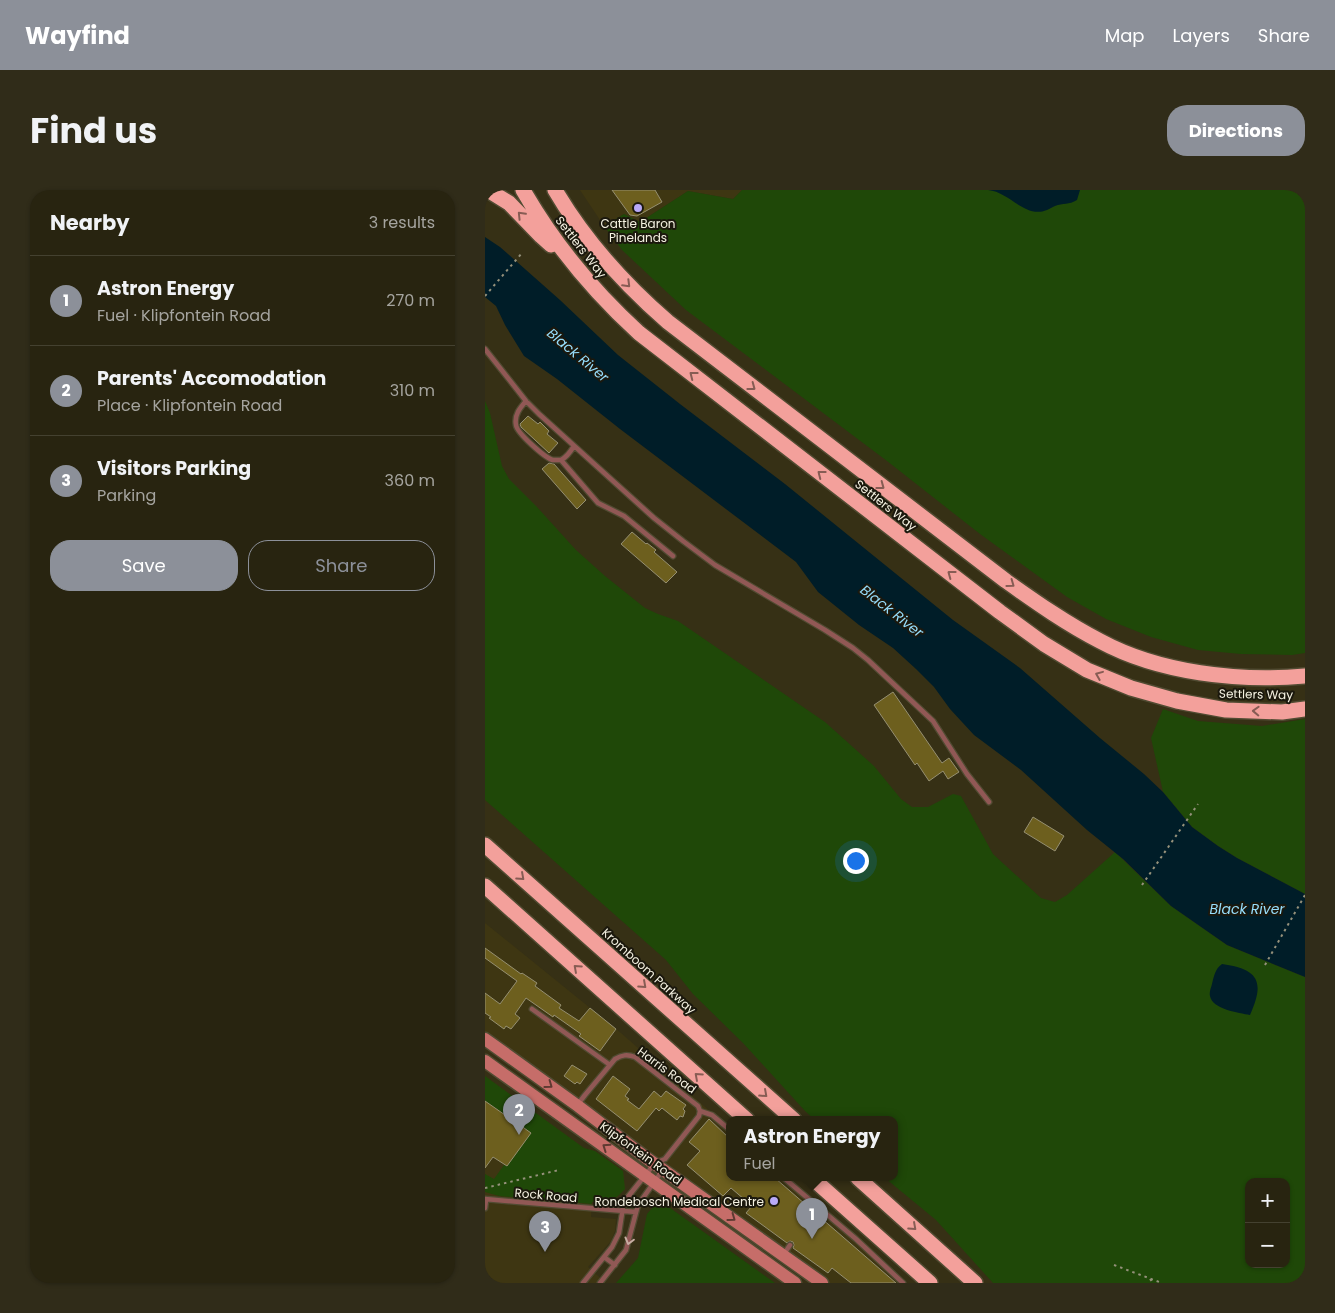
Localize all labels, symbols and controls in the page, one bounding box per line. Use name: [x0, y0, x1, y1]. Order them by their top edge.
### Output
text: Wayfind: [25, 19, 130, 52]
text: Map: [1105, 23, 1145, 48]
text: Layers: [1173, 23, 1230, 48]
text: Share: [1258, 23, 1310, 48]
button: Directions: [1167, 105, 1305, 156]
text: Find us: [30, 106, 157, 155]
marker: Cattle Baron Pinelands: [632, 202, 644, 214]
text: Nearby: [50, 208, 130, 237]
text: 3 results: [369, 211, 435, 234]
one-way arrow: [518, 212, 527, 221]
street label: Settlers Way: [551, 213, 611, 282]
place label: Cattle Baron Pinelands: [600, 215, 676, 246]
text: Astron Energy: [97, 275, 234, 302]
one-way arrow: [621, 278, 630, 287]
text: 1: [63, 289, 69, 312]
text: 270 m: [386, 289, 435, 312]
text: Fuel · Klipfontein Road: [97, 304, 271, 327]
water label: Black River: [543, 323, 614, 387]
text: Parents' Accomodation: [97, 365, 326, 392]
one-way arrow: [689, 372, 698, 381]
text: 2: [61, 379, 71, 402]
text: 310 m: [390, 379, 435, 402]
one-way arrow: [747, 381, 756, 390]
text: Place · Klipfontein Road: [97, 394, 282, 417]
text: Visitors Parking: [97, 455, 251, 482]
text: 3: [61, 469, 71, 492]
text: 360 m: [385, 469, 435, 492]
one-way arrow: [818, 472, 827, 480]
street label: Settlers Way: [852, 475, 921, 535]
one-way arrow: [876, 480, 885, 489]
text: Parking: [97, 484, 156, 507]
button: Save: [50, 540, 238, 591]
button: Share: [248, 540, 435, 591]
one-way arrow: [947, 571, 957, 580]
one-way arrow: [1005, 578, 1014, 587]
water label: Black River: [856, 580, 928, 642]
one-way arrow: [1095, 671, 1104, 682]
street label: Settlers Way: [1219, 685, 1293, 703]
one-way arrow: [1252, 706, 1260, 716]
your location: [843, 848, 869, 874]
one-way arrow: [516, 872, 525, 881]
water label: Black River: [1209, 899, 1285, 919]
street label: Kromboom Parkway: [598, 924, 700, 1018]
one-way arrow: [573, 965, 582, 974]
one-way arrow: [637, 980, 646, 989]
street label: Harris Road: [634, 1043, 700, 1097]
one-way arrow: [694, 1073, 703, 1082]
one-way arrow: [543, 1079, 553, 1088]
one-way arrow: [758, 1088, 767, 1096]
pin: 2: [503, 1094, 535, 1135]
popup: [726, 1116, 898, 1181]
street label: Klipfontein Road: [597, 1118, 685, 1188]
text: Astron Energy: [743, 1123, 881, 1150]
one-way arrow: [602, 1144, 612, 1153]
text: Fuel: [743, 1152, 776, 1175]
map controls: [1245, 1178, 1290, 1268]
button: +: [1245, 1178, 1290, 1223]
street label: Rock Road: [514, 1184, 578, 1206]
place label: Rondebosch Medical Centre: [595, 1193, 764, 1210]
marker: Rondebosch Medical Centre: [768, 1195, 780, 1207]
pin: 1: [796, 1198, 828, 1239]
pin: 3: [529, 1211, 561, 1252]
one-way arrow: [726, 1213, 735, 1221]
one-way arrow: [908, 1221, 917, 1230]
button: −: [1245, 1223, 1290, 1268]
one-way arrow: [624, 1237, 634, 1245]

